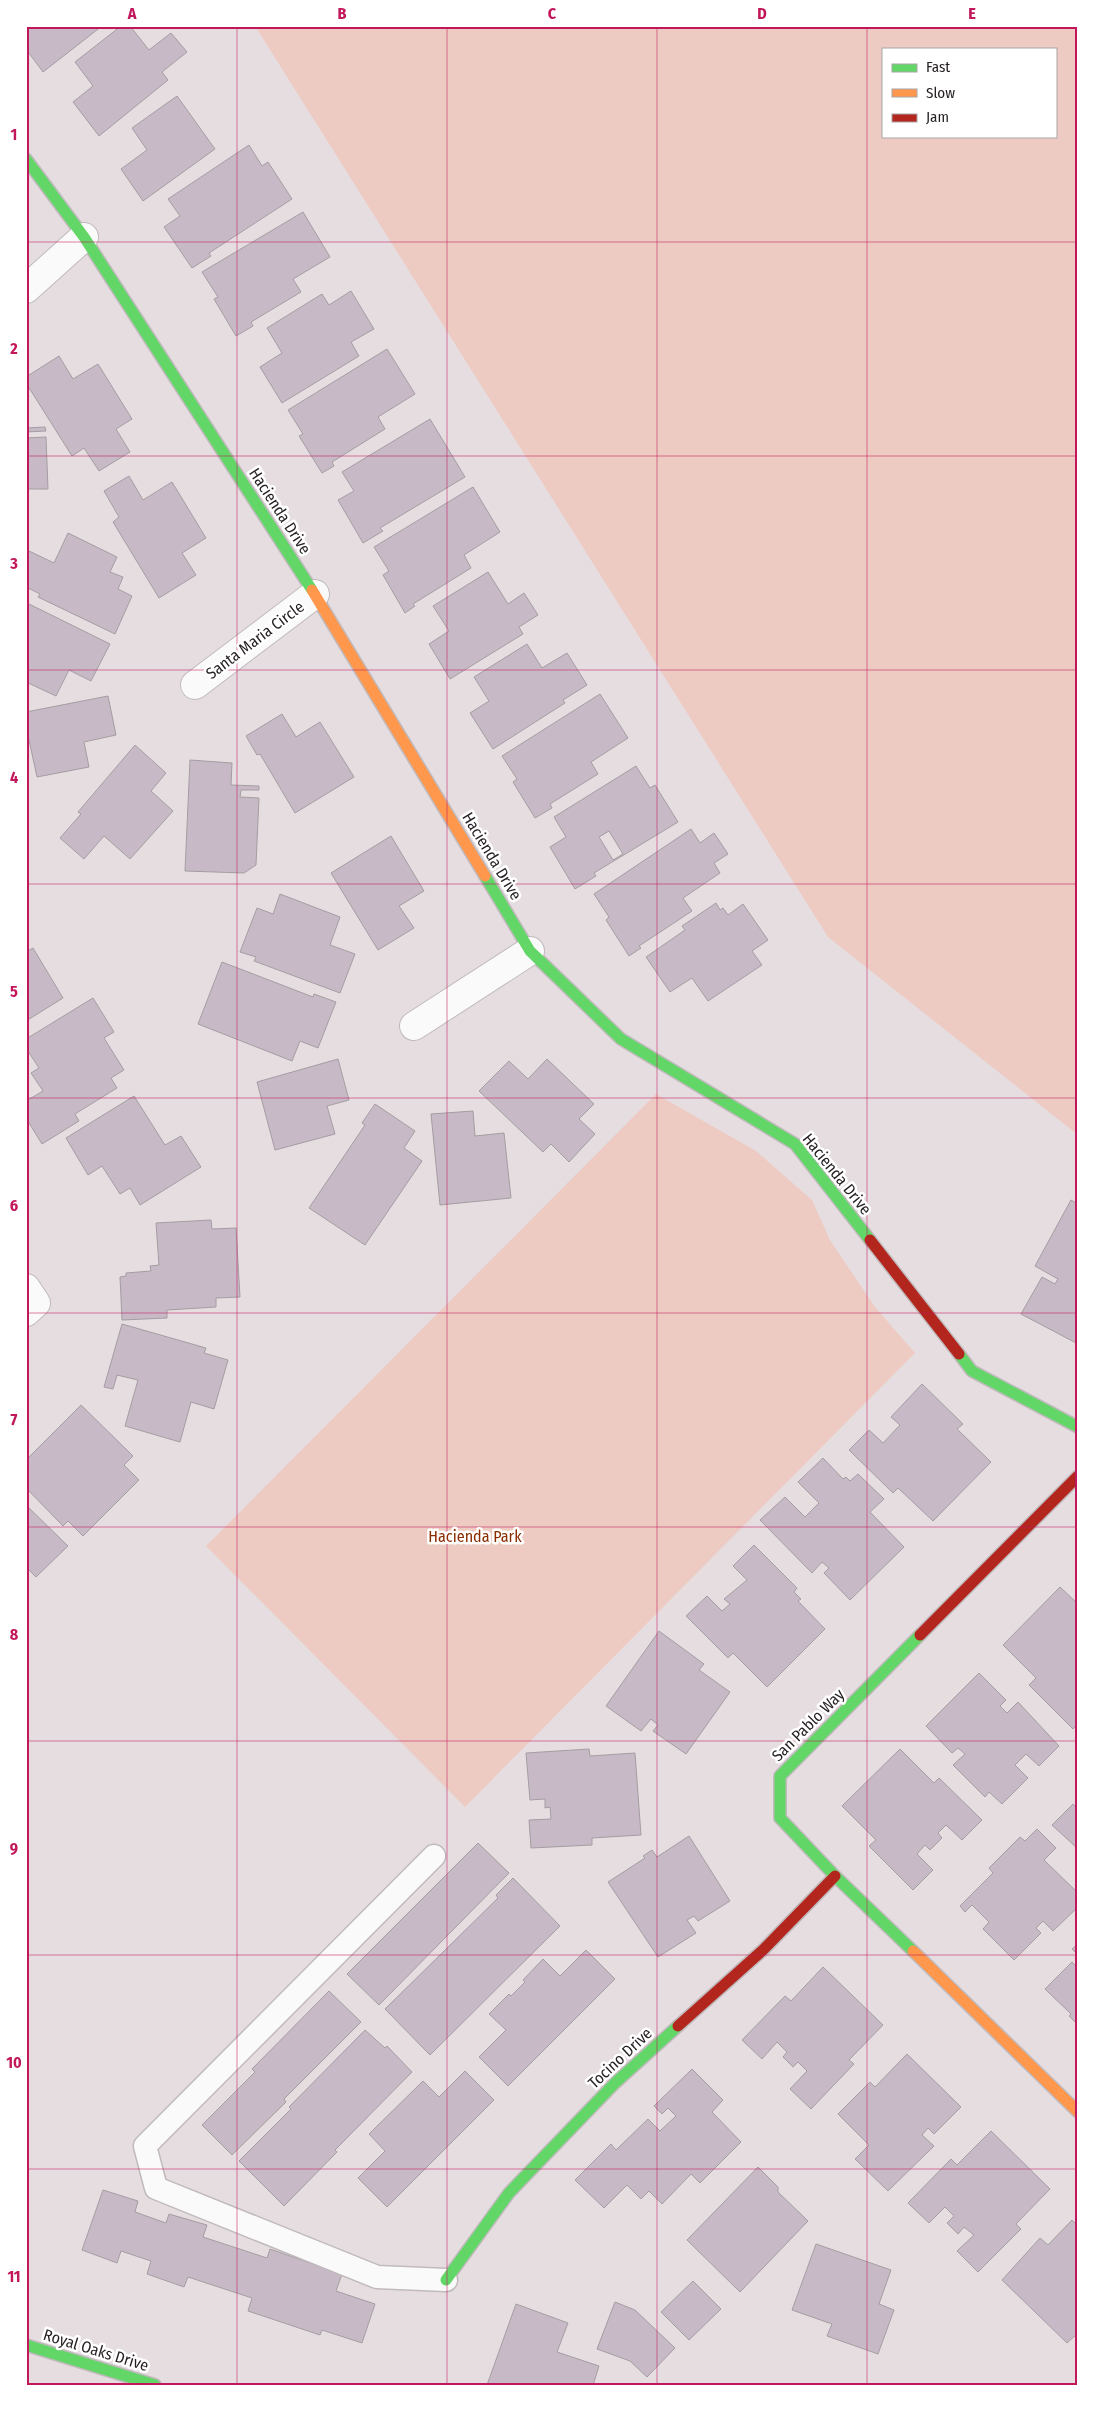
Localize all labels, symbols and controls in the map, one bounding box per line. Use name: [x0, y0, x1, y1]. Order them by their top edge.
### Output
text: A: [127, 4, 137, 23]
text: B: [338, 4, 347, 23]
text: C: [548, 4, 557, 23]
text: D: [757, 4, 767, 23]
text: E: [968, 4, 976, 23]
legend: [882, 48, 1056, 138]
text: Fast: [926, 58, 950, 76]
text: Slow: [926, 84, 955, 102]
text: Jam: [926, 108, 949, 126]
text: 1: [11, 125, 17, 144]
text: 2: [9, 339, 18, 358]
street label: Hacienda Drive: [245, 464, 315, 558]
text: 3: [9, 554, 18, 573]
street label: Santa Maria Circle: [202, 597, 308, 683]
text: 4: [10, 768, 18, 787]
street label: Hacienda Drive: [458, 809, 526, 903]
text: 5: [10, 982, 18, 1001]
street label: Hacienda Drive: [799, 1130, 876, 1218]
text: 6: [10, 1196, 18, 1215]
text: 7: [11, 1410, 18, 1429]
park label: Hacienda Park: [428, 1527, 522, 1546]
text: 8: [10, 1625, 19, 1644]
street label: San Pablo Way: [768, 1684, 849, 1765]
text: 9: [10, 1839, 18, 1858]
street label: Tocino Drive: [584, 2024, 656, 2092]
text: 10: [6, 2053, 22, 2072]
text: 11: [7, 2267, 21, 2286]
street label: Royal Oaks Drive: [41, 2325, 151, 2375]

